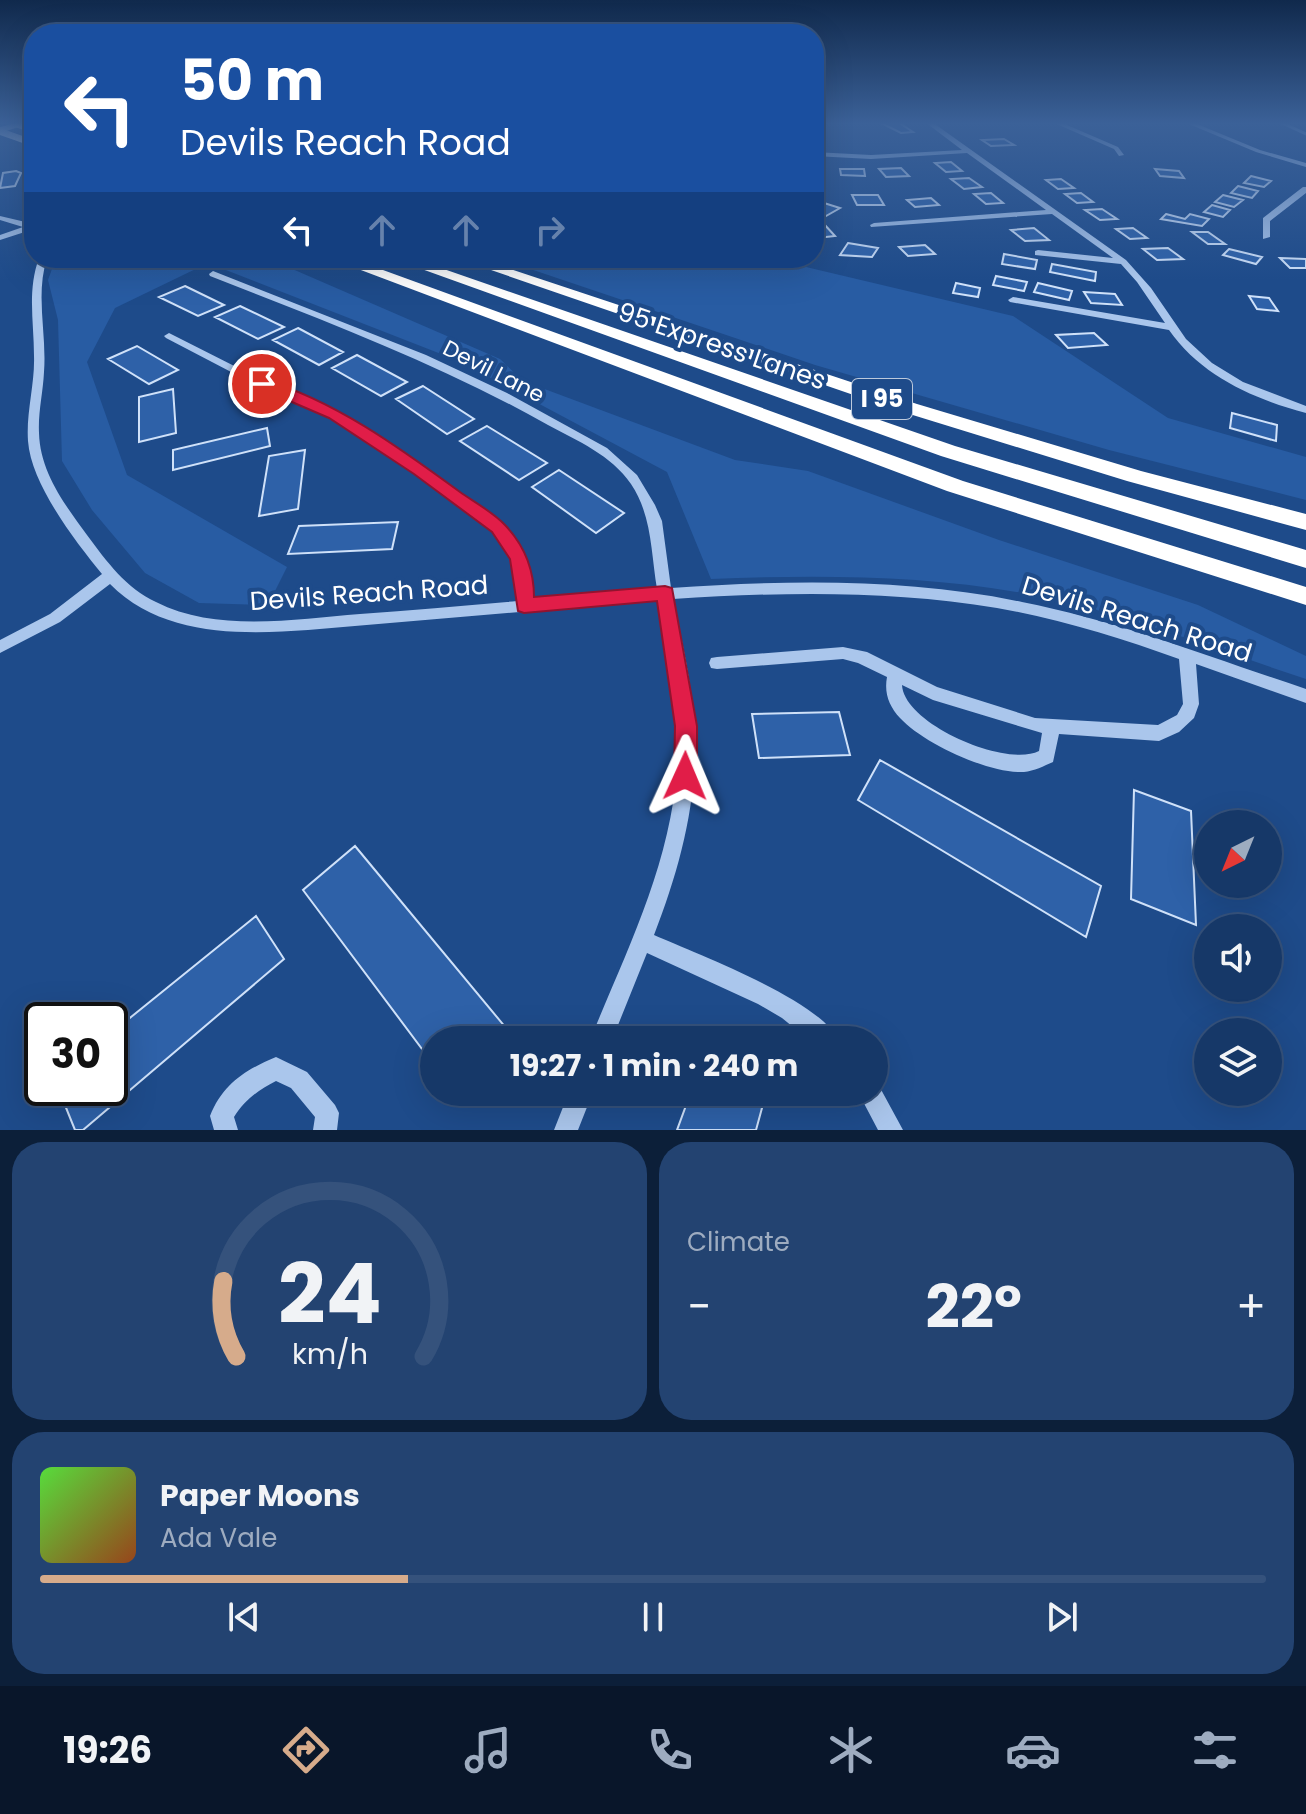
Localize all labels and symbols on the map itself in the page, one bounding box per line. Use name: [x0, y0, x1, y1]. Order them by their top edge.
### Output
street label: 95 Express Lanes: [613, 293, 831, 399]
street label: Devil Lane: [438, 333, 550, 410]
pin: [228, 350, 296, 418]
road number: I 95: [852, 379, 912, 419]
street label: Devils Reach Road: [249, 567, 489, 619]
street label: Devils Reach Road: [1018, 567, 1256, 671]
position arrow: [643, 734, 727, 818]
north arrow: [1194, 810, 1282, 898]
speed limit sign: 30: [24, 1002, 128, 1106]

